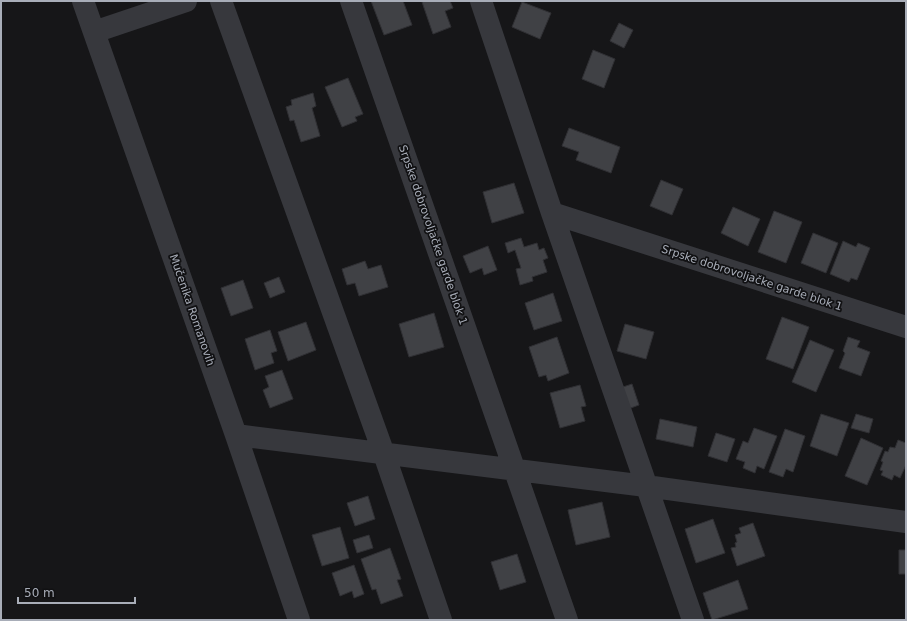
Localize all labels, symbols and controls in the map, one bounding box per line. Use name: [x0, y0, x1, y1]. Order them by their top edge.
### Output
street label: Srpske dobrovoljačke garde blok 1: [396, 143, 470, 327]
street label: Srpske dobrovoljačke garde blok 1: [660, 243, 844, 313]
street label: Mučenika Romanovih: [167, 252, 217, 368]
scale bar: [18, 579, 135, 605]
text: 50 m: [24, 586, 55, 600]

